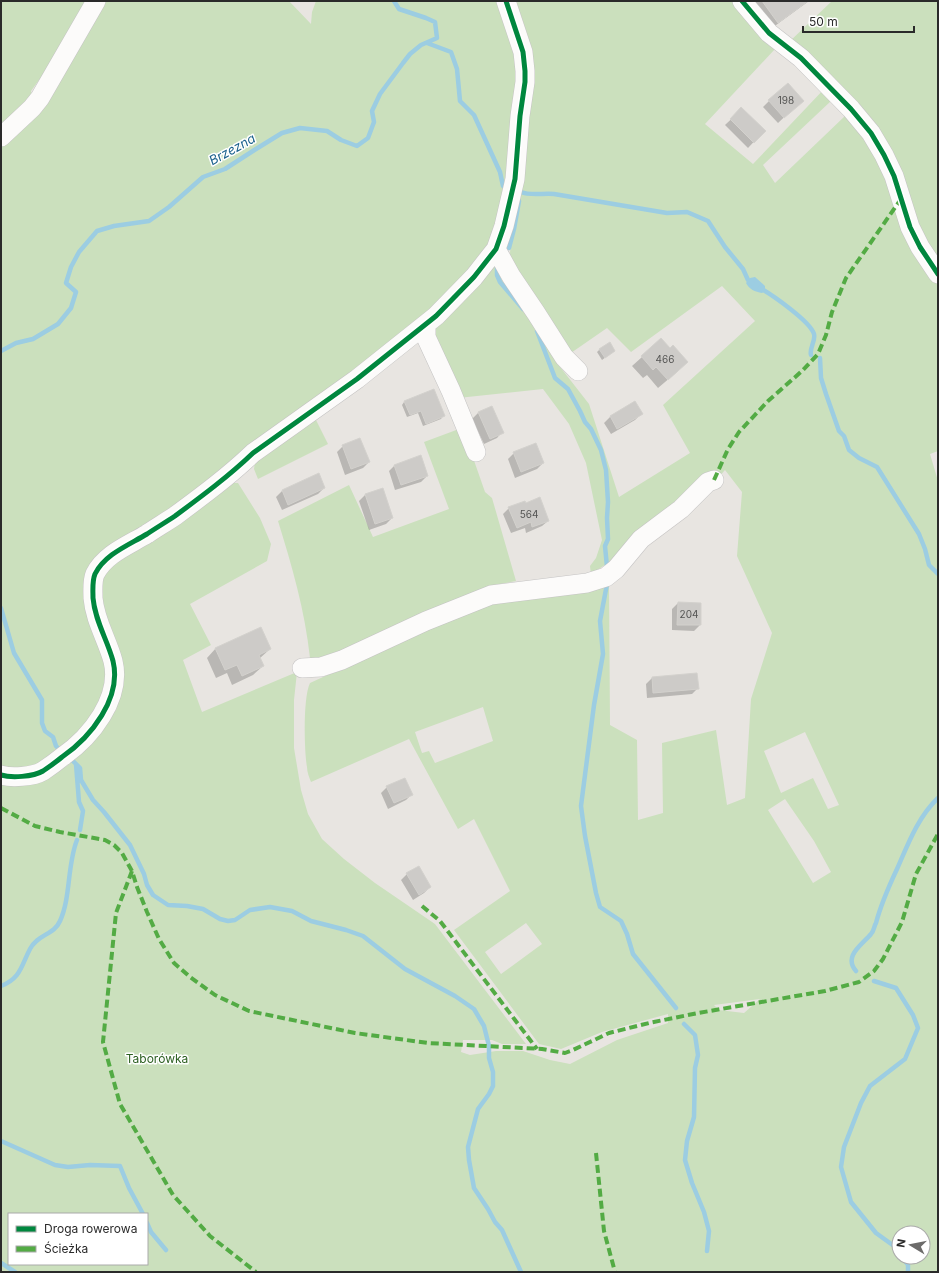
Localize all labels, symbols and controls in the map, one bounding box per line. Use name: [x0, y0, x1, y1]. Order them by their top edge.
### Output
scale bar: [803, 8, 914, 34]
text: 50 m: [809, 14, 838, 29]
house number: 198: [778, 94, 794, 106]
water label: Brzezna: [206, 130, 258, 168]
house number: 466: [656, 353, 674, 365]
house number: 564: [520, 508, 538, 520]
house number: 204: [680, 608, 698, 620]
park label: Taborówka: [126, 1051, 188, 1066]
legend: [8, 1213, 148, 1265]
text: Droga rowerowa: [44, 1221, 137, 1236]
north arrow: [891, 1225, 931, 1265]
text: N: [894, 1238, 909, 1249]
text: Ścieżka: [44, 1241, 88, 1256]

